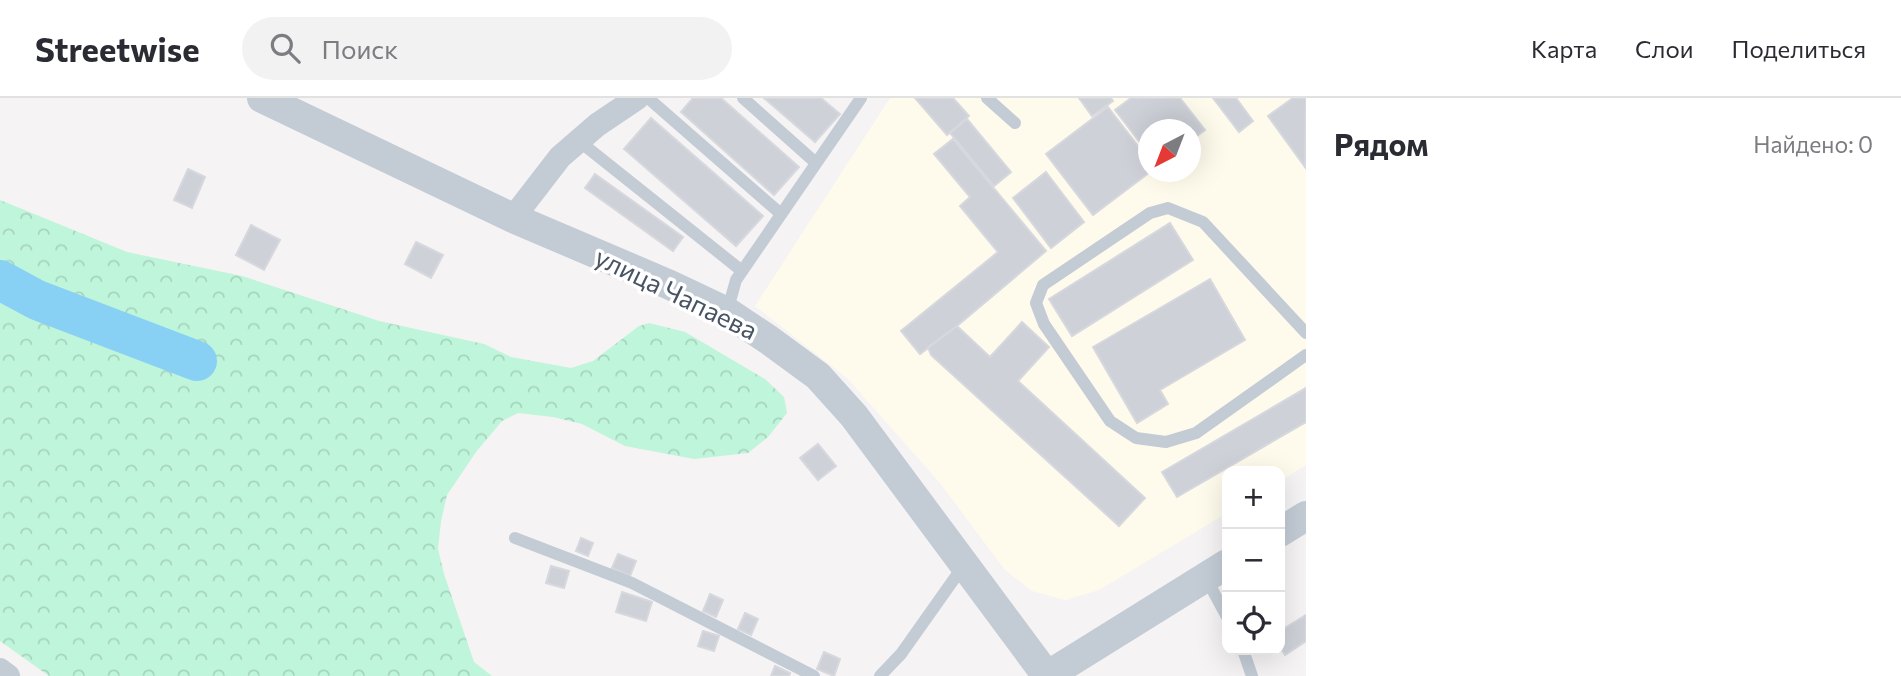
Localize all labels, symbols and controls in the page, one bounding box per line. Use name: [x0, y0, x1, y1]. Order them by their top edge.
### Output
search box: [242, 17, 732, 80]
text: Streetwise: [35, 28, 200, 69]
icon: search: [266, 29, 304, 67]
text: Поиск: [322, 33, 398, 64]
text: Карта: [1531, 34, 1597, 63]
text: Слои: [1635, 34, 1693, 63]
text: Поделиться: [1731, 34, 1866, 63]
north arrow: [1138, 119, 1201, 182]
text: Рядом: [1334, 125, 1428, 162]
text: Найдено: 0: [1753, 130, 1873, 158]
street label: улица Чапаева: [591, 240, 763, 345]
map controls: [1222, 466, 1285, 655]
button: +: [1222, 466, 1285, 529]
button: −: [1222, 529, 1285, 592]
button: locate: [1222, 592, 1285, 655]

